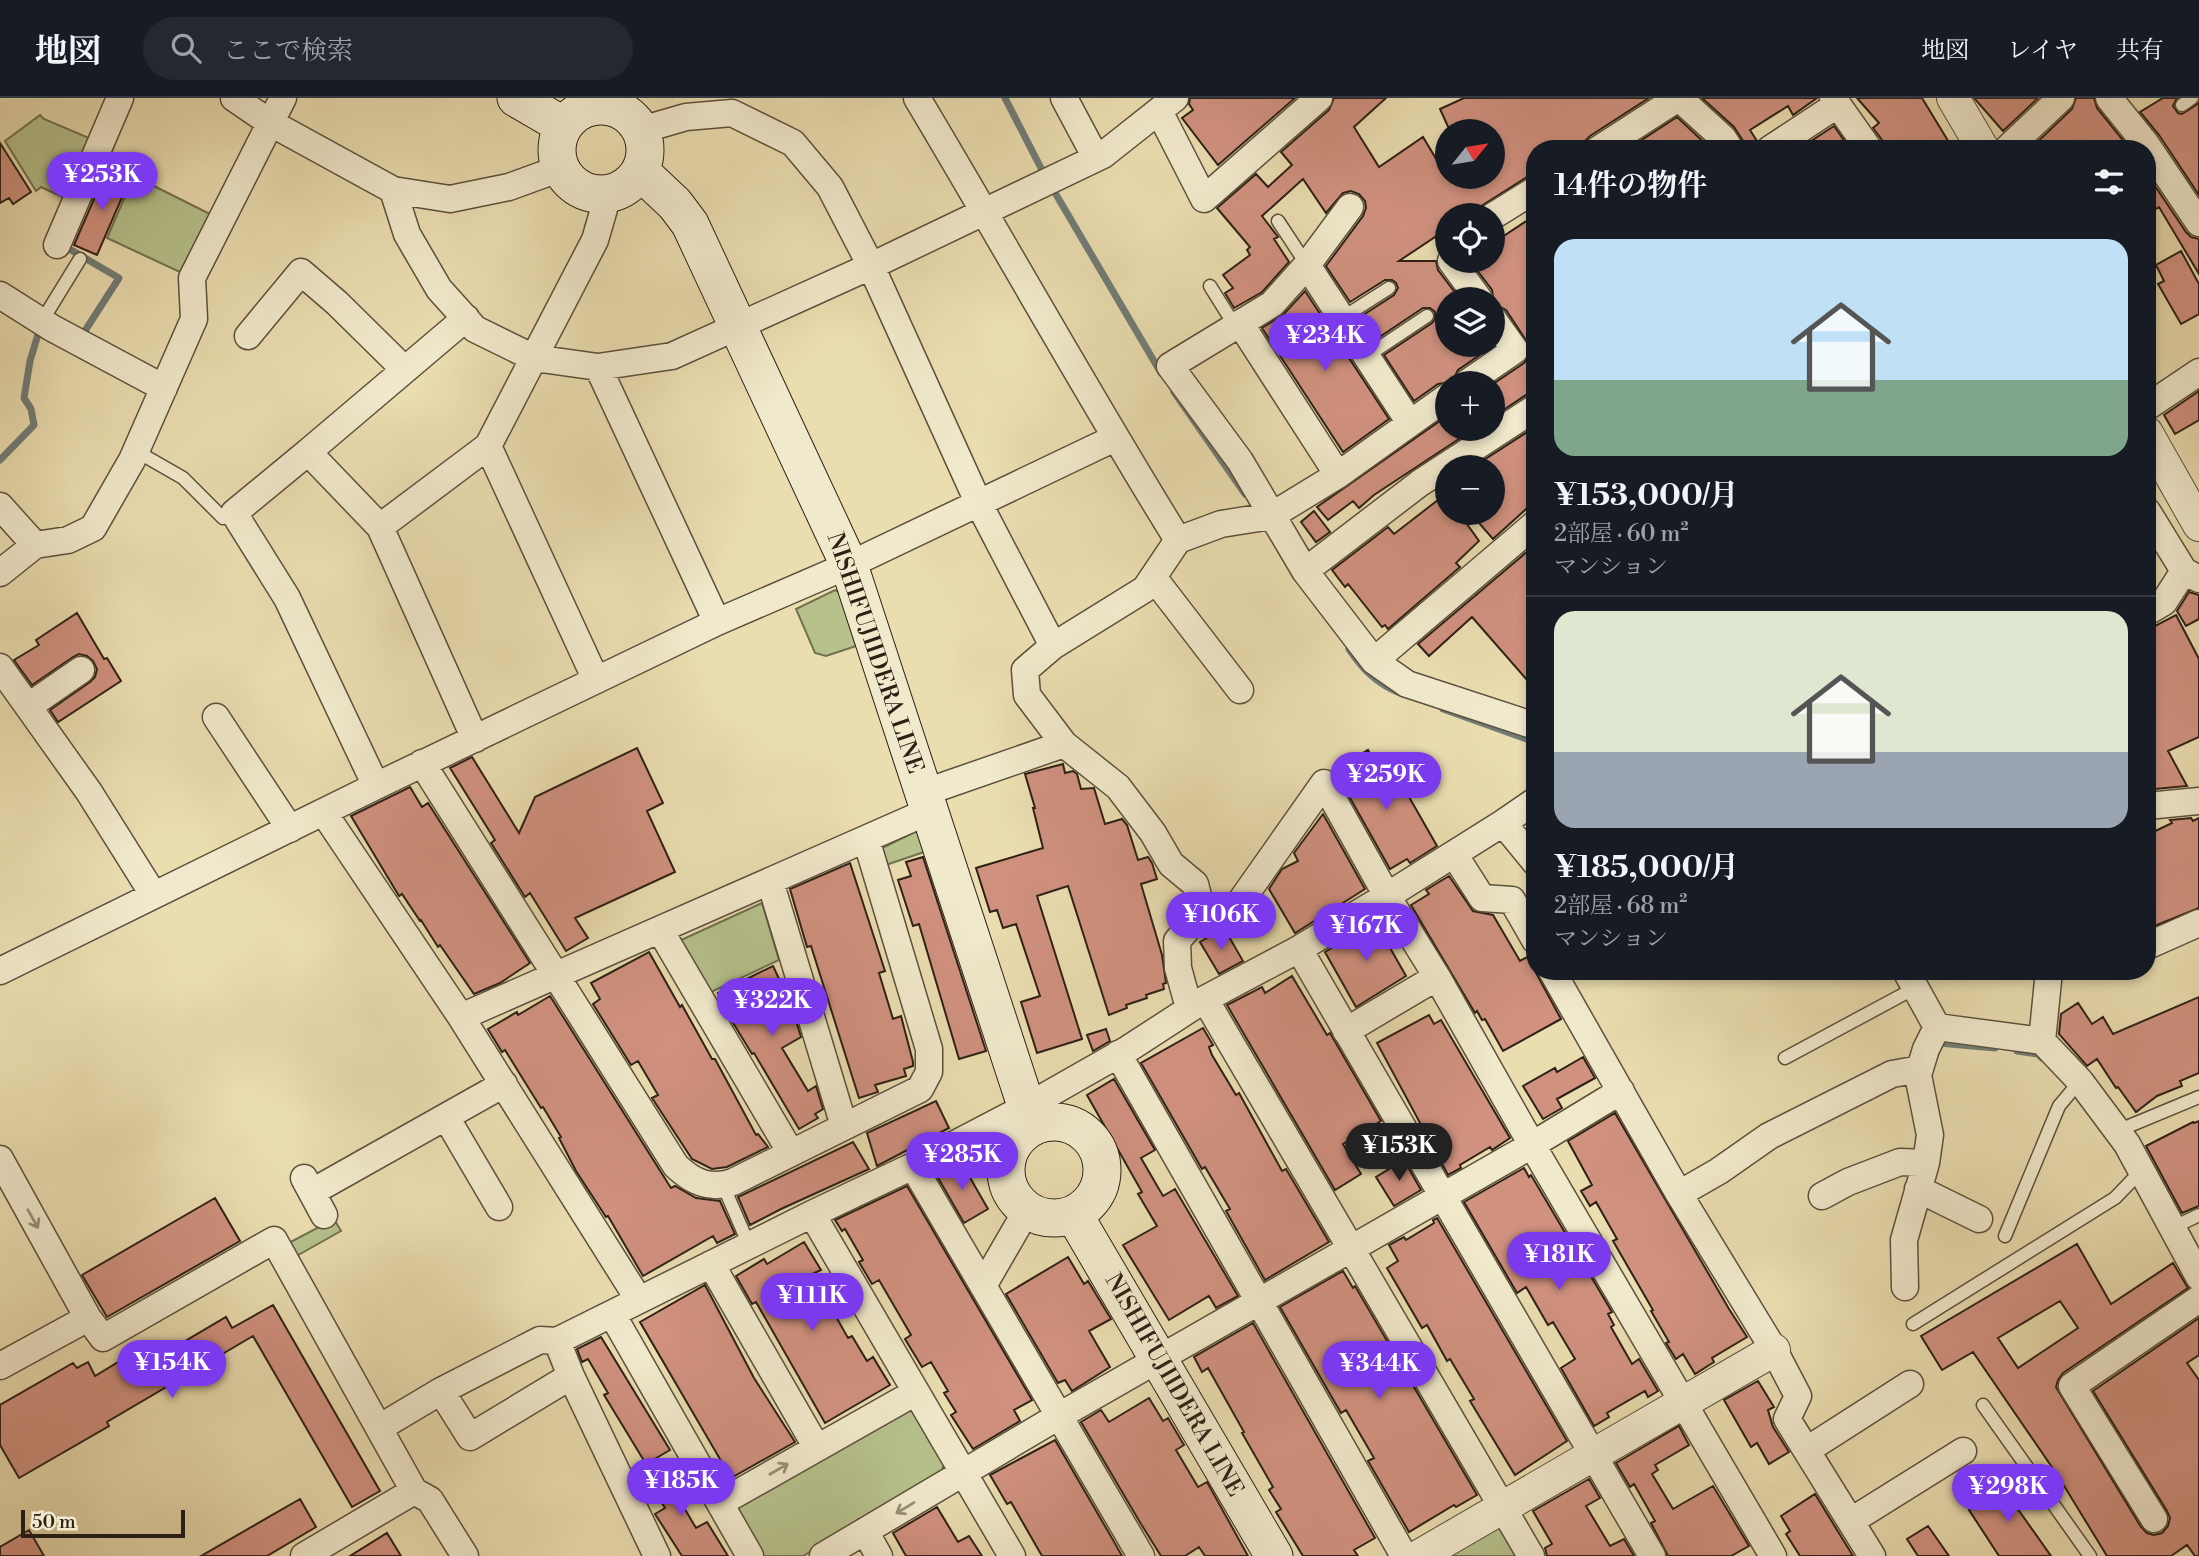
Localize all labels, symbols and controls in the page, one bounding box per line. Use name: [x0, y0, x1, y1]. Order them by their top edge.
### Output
search box: [143, 17, 633, 80]
icon: search: [167, 29, 205, 67]
text: 地図: [35, 32, 101, 73]
text: ここで検索: [223, 35, 353, 67]
text: 地図: [1921, 36, 1969, 66]
text: レイヤ: [2007, 36, 2078, 66]
text: 共有: [2116, 36, 2164, 66]
north arrow: [1435, 119, 1505, 189]
map controls: [1435, 119, 1505, 525]
pin: ¥253K: [53, 152, 151, 212]
text: ¥253K: [63, 161, 141, 189]
icon: filters: [2090, 163, 2128, 201]
text: 14件の物件: [1554, 167, 1707, 205]
button: locate: [1435, 203, 1505, 273]
icon: home: [1778, 284, 1904, 410]
button: layers: [1435, 287, 1505, 357]
pin: ¥234K: [1276, 314, 1374, 373]
text: ¥234K: [1285, 322, 1365, 350]
button: +: [1435, 371, 1505, 441]
button: −: [1435, 455, 1505, 525]
text: ¥153,000/月: [1554, 477, 1738, 515]
text: 2部屋 · 60 m²: [1554, 520, 1689, 548]
street label: NISHIFUJIIDERA LINE: [821, 529, 929, 777]
text: マンション: [1554, 553, 1668, 581]
icon: home: [1778, 656, 1904, 782]
pin: ¥259K: [1337, 752, 1435, 812]
text: ¥259K: [1346, 761, 1426, 789]
text: ¥185,000/月: [1554, 849, 1739, 887]
pin: ¥106K: [1172, 892, 1270, 952]
text: 2部屋 · 68 m²: [1554, 892, 1687, 920]
text: ¥106K: [1182, 901, 1260, 929]
pin: ¥167K: [1317, 904, 1415, 963]
text: ¥167K: [1329, 912, 1403, 940]
text: マンション: [1554, 925, 1668, 953]
pin: ¥322K: [723, 978, 821, 1038]
text: ¥322K: [733, 987, 811, 1015]
pin: ¥153K: [1350, 1124, 1448, 1183]
pin: ¥285K: [913, 1132, 1011, 1192]
text: ¥153K: [1361, 1132, 1437, 1160]
text: ¥285K: [922, 1141, 1002, 1169]
one-way arrow: [27, 1208, 40, 1229]
pin: ¥181K: [1510, 1232, 1608, 1292]
text: ¥181K: [1523, 1241, 1595, 1269]
street label: NISHIFUJIIDERA LINE: [1099, 1268, 1249, 1502]
pin: ¥111K: [763, 1274, 861, 1333]
text: ¥111K: [777, 1282, 847, 1310]
pin: ¥154K: [123, 1340, 221, 1400]
pin: ¥344K: [1330, 1342, 1428, 1401]
text: ¥154K: [133, 1349, 211, 1377]
text: ¥344K: [1338, 1350, 1420, 1378]
pin: ¥185K: [632, 1458, 730, 1518]
one-way arrow: [768, 1462, 789, 1475]
pin: ¥298K: [1959, 1464, 2057, 1524]
text: ¥185K: [643, 1467, 719, 1495]
text: ¥298K: [1968, 1473, 2048, 1501]
one-way arrow: [895, 1501, 915, 1515]
scale bar: [21, 1507, 186, 1539]
text: 50 m: [32, 1510, 76, 1534]

